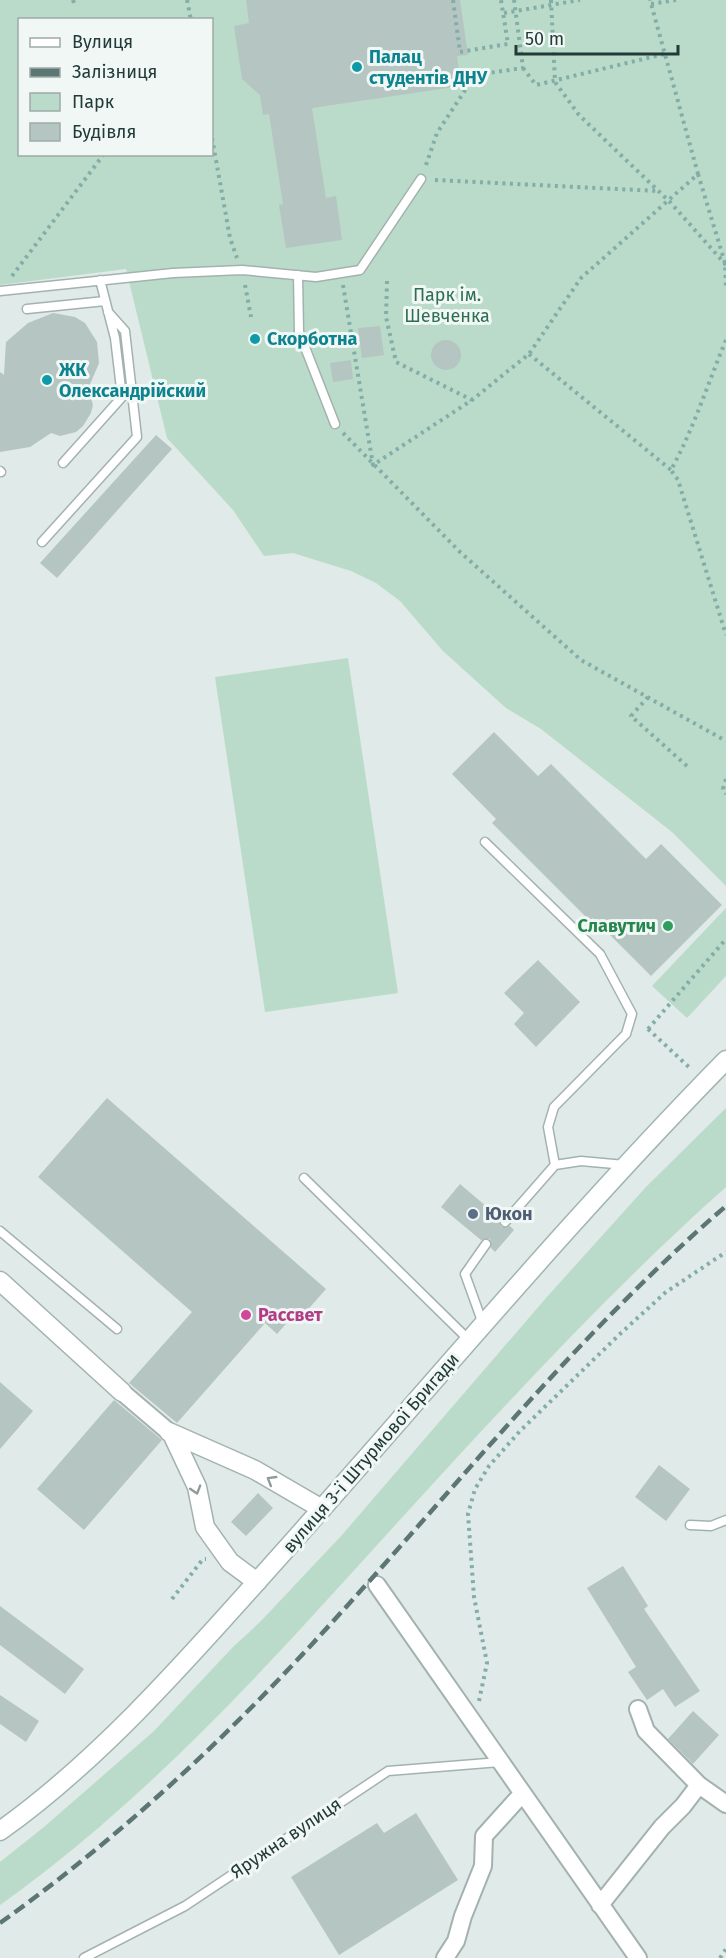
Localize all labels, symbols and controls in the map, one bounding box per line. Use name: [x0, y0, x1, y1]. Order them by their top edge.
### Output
legend: [18, 18, 213, 156]
scale bar: [516, 18, 678, 56]
text: 50 m: [525, 28, 564, 50]
text: Вулиця: [72, 31, 133, 53]
place label: Палац студентів ДНУ: [369, 46, 488, 89]
marker: Палац студентів ДНУ: [350, 60, 364, 74]
text: Залізниця: [72, 61, 158, 83]
text: Парк: [72, 91, 115, 113]
text: Будівля: [72, 121, 136, 143]
park label: Парк iм. Шевченка: [404, 284, 490, 327]
place label: Скорботна: [267, 328, 357, 350]
marker: Скорботна: [248, 332, 262, 346]
place label: ЖК Олександрійский: [58, 359, 206, 402]
marker: ЖК Олександрійский: [40, 373, 54, 387]
place label: Славутич: [577, 915, 656, 937]
marker: Славутич: [661, 919, 675, 933]
place label: Юкон: [485, 1203, 532, 1225]
marker: Юкон: [466, 1207, 480, 1221]
place label: Рассвет: [258, 1304, 323, 1326]
marker: Рассвет: [239, 1308, 253, 1322]
street label: вулиця 3-ї Штурмової Бригади: [278, 1348, 464, 1558]
one-way arrow: [267, 1475, 277, 1487]
one-way arrow: [189, 1484, 201, 1495]
street label: Яружна вулиця: [226, 1793, 346, 1883]

